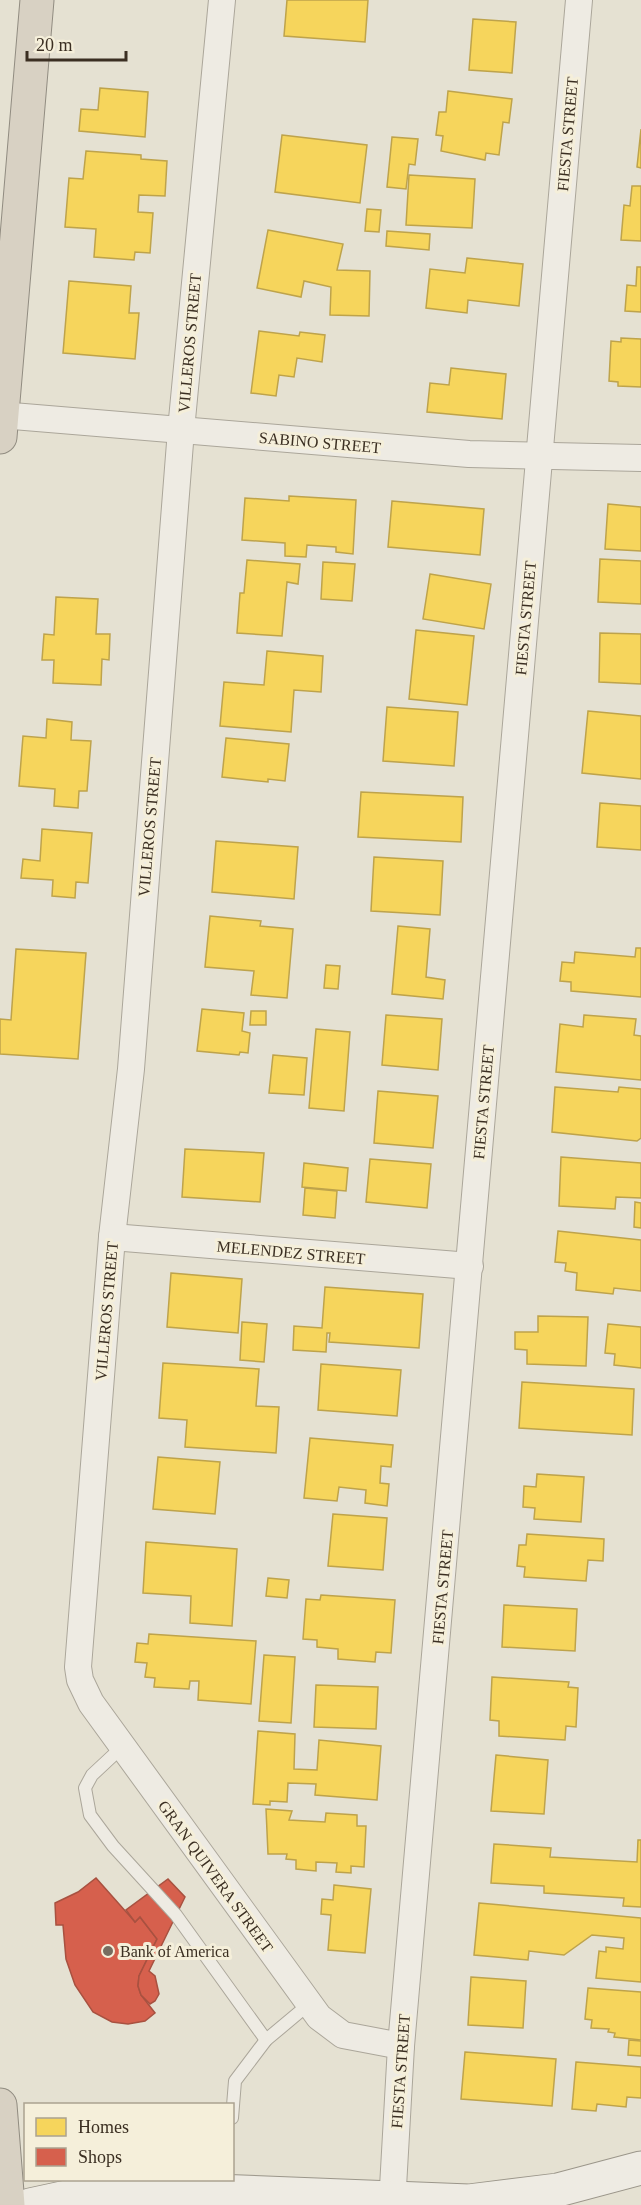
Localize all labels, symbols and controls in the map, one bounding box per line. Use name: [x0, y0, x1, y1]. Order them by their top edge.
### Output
scale bar: [27, 24, 126, 62]
text: 20 m: [36, 35, 73, 55]
street label: FIESTA STREET: [554, 76, 581, 192]
street label: VILLEROS STREET: [175, 272, 204, 414]
street label: SABINO STREET: [258, 429, 382, 456]
street label: FIESTA STREET: [512, 560, 539, 676]
street label: VILLEROS STREET: [135, 756, 164, 898]
street label: FIESTA STREET: [470, 1044, 497, 1160]
street label: MELENDEZ STREET: [216, 1238, 366, 1267]
street label: VILLEROS STREET: [92, 1240, 121, 1382]
street label: FIESTA STREET: [429, 1529, 456, 1645]
street label: GRAN QUIVERA STREET: [155, 1797, 276, 1956]
place label: Bank of America: [120, 1943, 229, 1960]
marker: Bank of America: [101, 1944, 115, 1958]
street label: FIESTA STREET: [388, 2013, 413, 2129]
legend: [24, 2103, 234, 2181]
text: Homes: [78, 2117, 129, 2137]
text: Shops: [78, 2147, 122, 2167]

